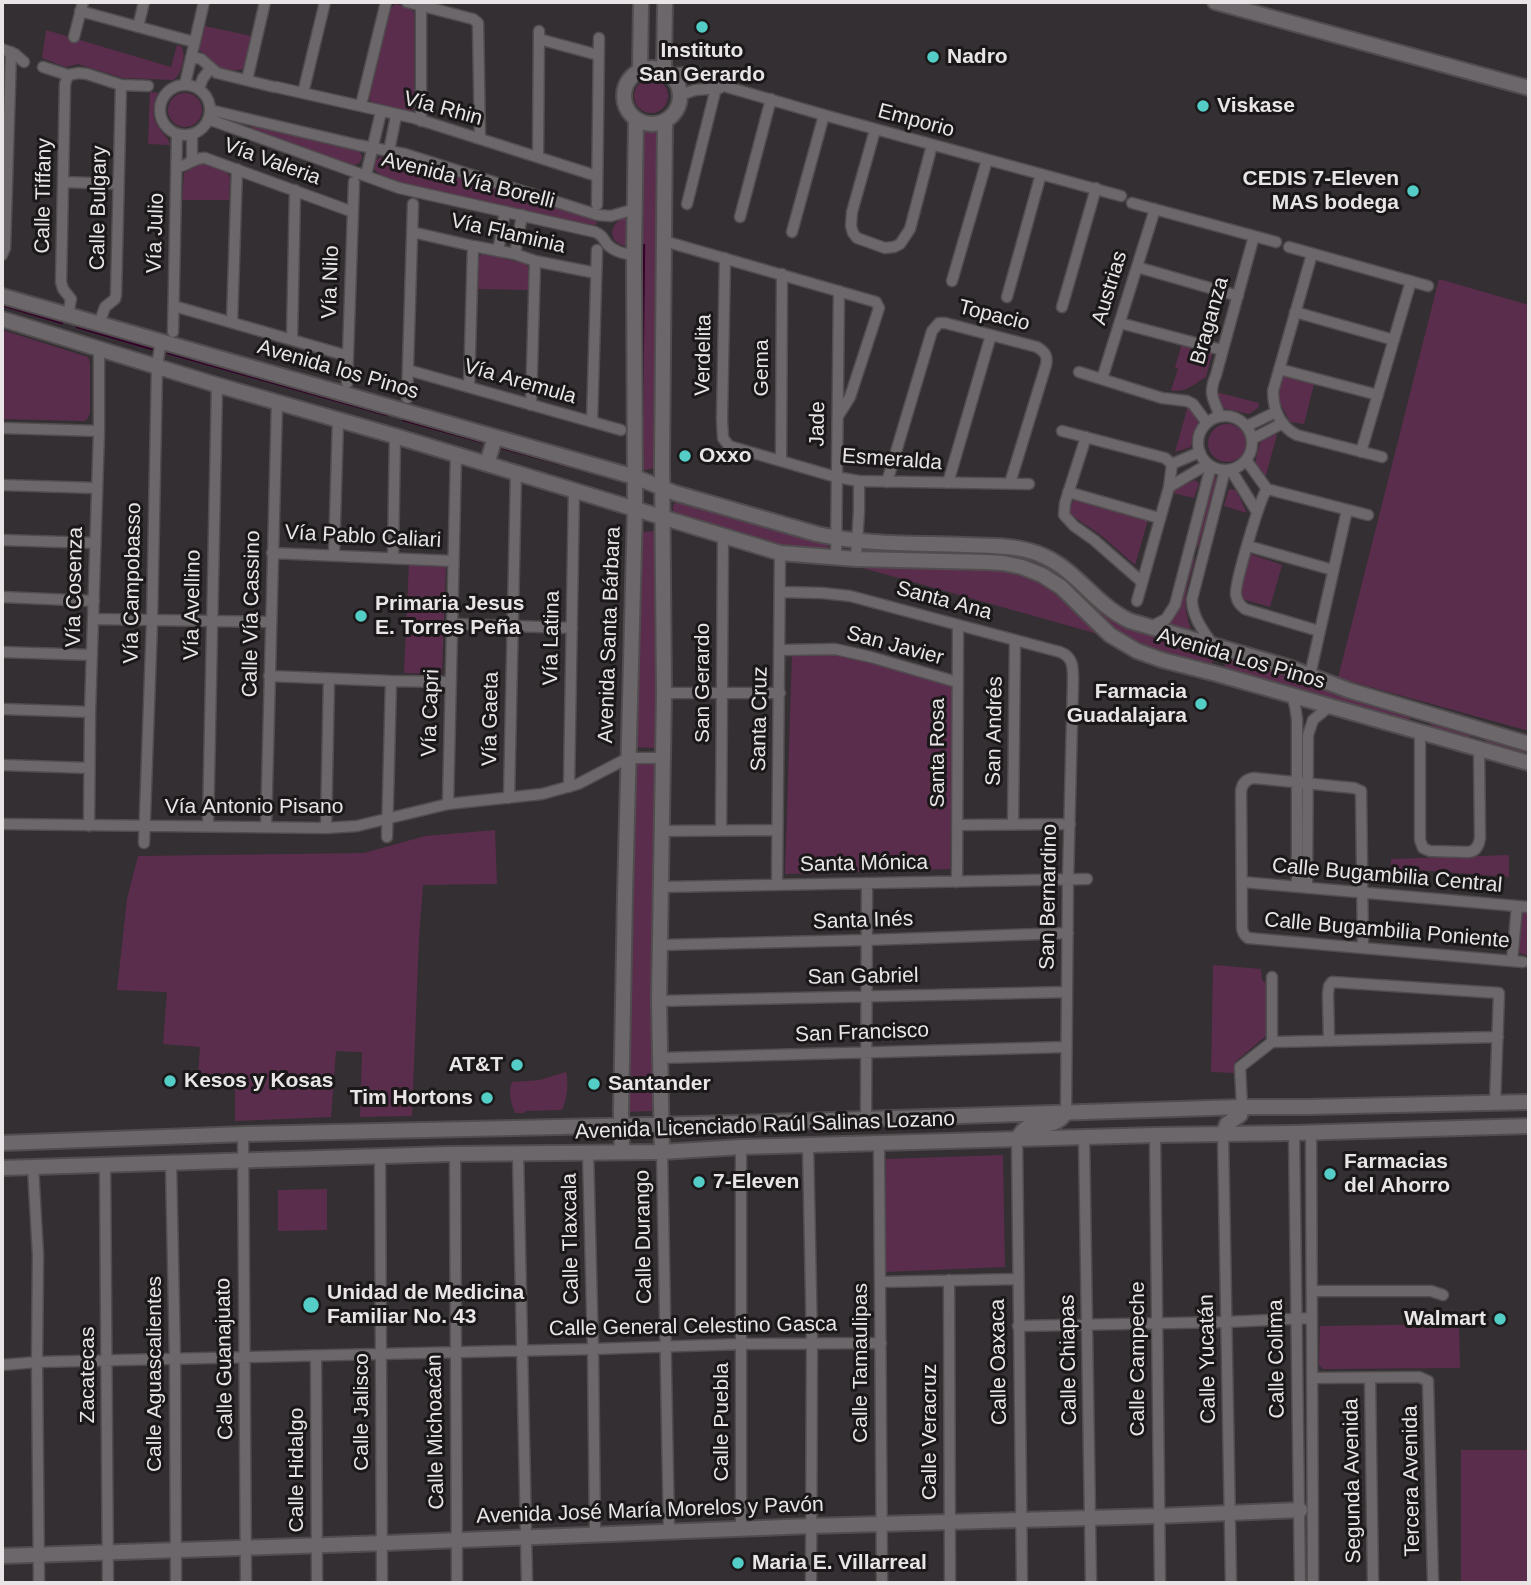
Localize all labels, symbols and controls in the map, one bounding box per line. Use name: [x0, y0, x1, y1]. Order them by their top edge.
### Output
marker: Instituto San Gerardo: [694, 19, 710, 35]
place label: Instituto San Gerardo: [639, 38, 765, 88]
place label: Nadro: [947, 44, 1008, 70]
marker: Nadro: [925, 49, 941, 65]
street label: Vía Rhin: [401, 86, 485, 132]
place label: Viskase: [1217, 93, 1295, 119]
marker: Viskase: [1195, 98, 1211, 114]
street label: Emporio: [875, 99, 957, 143]
street label: Vía Valeria: [220, 133, 324, 191]
street label: Calle Tiffany: [30, 138, 58, 254]
street label: Calle Bulgary: [85, 145, 113, 271]
street label: Avenida Vía Borelli: [379, 147, 557, 215]
place label: CEDIS 7-Eleven MAS bodega: [1243, 166, 1399, 216]
marker: CEDIS 7-Eleven MAS bodega: [1405, 183, 1421, 199]
street label: Vía Julio: [142, 192, 170, 274]
street label: Vía Flaminia: [448, 209, 568, 259]
street label: Vía Nilo: [317, 245, 345, 319]
street label: Austrias: [1087, 248, 1133, 328]
street label: Braganza: [1185, 274, 1235, 368]
street label: Topacio: [956, 295, 1032, 337]
street label: Verdelita: [691, 314, 717, 396]
street label: Avenida los Pinos: [254, 335, 422, 405]
street label: Gema: [749, 339, 775, 397]
street label: Vía Aremula: [461, 354, 579, 410]
street label: Jade: [805, 401, 831, 447]
place label: Oxxo: [699, 443, 752, 469]
street label: Esmeralda: [841, 444, 943, 476]
marker: Oxxo: [677, 448, 693, 464]
street label: Vía Campobasso: [119, 502, 147, 664]
street label: Vía Pablo Caliari: [284, 520, 442, 554]
street label: Avenida Santa Bárbara: [594, 526, 626, 744]
street label: Vía Cosenza: [61, 527, 89, 647]
street label: Calle Vía Cassino: [238, 530, 266, 698]
street label: Vía Avellino: [179, 550, 207, 660]
street label: Santa Ana: [893, 576, 995, 626]
place label: Primaria Jesus E. Torres Peña: [375, 591, 524, 641]
street label: Vía Latina: [539, 591, 565, 685]
marker: Primaria Jesus E. Torres Peña: [353, 608, 369, 624]
street label: San Javier: [844, 621, 946, 671]
street label: San Gerardo: [690, 623, 716, 743]
street label: Avenida Los Pinos: [1154, 623, 1328, 695]
street label: Santa Cruz: [746, 666, 774, 772]
street label: Vía Capri: [417, 669, 445, 757]
street label: Vía Gaeta: [478, 672, 504, 766]
street label: San Andrés: [981, 676, 1009, 786]
place label: Farmacia Guadalajara: [1067, 679, 1187, 729]
marker: Farmacia Guadalajara: [1193, 696, 1209, 712]
street label: Santa Rosa: [925, 698, 951, 808]
street label: Vía Antonio Pisano: [165, 794, 343, 820]
street label: San Bernardino: [1035, 824, 1063, 970]
street label: Santa Mónica: [800, 850, 928, 878]
street label: Calle Bugambilia Central: [1271, 853, 1503, 899]
street label: Santa Inés: [812, 907, 914, 935]
street label: Calle Bugambilia Poniente: [1263, 908, 1511, 954]
street label: San Gabriel: [807, 963, 919, 991]
street label: San Francisco: [794, 1018, 930, 1048]
place label: AT&T: [449, 1052, 503, 1078]
marker: AT&T: [509, 1057, 525, 1073]
place label: Kesos y Kosas: [184, 1068, 333, 1094]
place label: Santander: [608, 1071, 711, 1097]
marker: Kesos y Kosas: [162, 1073, 178, 1089]
marker: Santander: [586, 1076, 602, 1092]
place label: Tim Hortons: [350, 1085, 473, 1111]
marker: Tim Hortons: [479, 1090, 495, 1106]
street label: Avenida Licenciado Raúl Salinas Lozano: [575, 1107, 955, 1145]
place label: Farmacias del Ahorro: [1344, 1149, 1450, 1199]
marker: Farmacias del Ahorro: [1322, 1166, 1338, 1182]
place label: 7-Eleven: [713, 1169, 799, 1195]
street label: Calle Durango: [630, 1170, 658, 1304]
street label: Calle Tlaxcala: [557, 1173, 585, 1305]
marker: 7-Eleven: [691, 1174, 707, 1190]
street label: Calle Aguascalientes: [142, 1276, 168, 1472]
street label: Calle Guanajuato: [211, 1278, 239, 1440]
place label: Unidad de Medicina Familiar No. 43: [327, 1280, 524, 1330]
street label: Calle Campeche: [1125, 1281, 1151, 1437]
street label: Calle Tamaulipas: [848, 1283, 874, 1443]
street label: Calle Chiapas: [1055, 1294, 1083, 1426]
street label: Calle Yucatán: [1194, 1294, 1222, 1424]
marker: Unidad de Medicina Familiar No. 43: [301, 1295, 321, 1315]
street label: Calle Oaxaca: [985, 1299, 1013, 1425]
street label: Calle Colima: [1263, 1299, 1291, 1419]
place label: Walmart: [1404, 1306, 1486, 1332]
marker: Walmart: [1492, 1311, 1508, 1327]
street label: Calle General Celestino Gasca: [549, 1312, 837, 1342]
street label: Zacatecas: [75, 1327, 101, 1423]
street label: Calle Jalisco: [349, 1353, 375, 1471]
street label: Calle Michoacán: [422, 1354, 450, 1510]
street label: Calle Puebla: [709, 1362, 735, 1482]
street label: Calle Veracruz: [917, 1364, 943, 1500]
street label: Segunda Avenida: [1339, 1398, 1367, 1564]
street label: Tercera Avenida: [1398, 1405, 1426, 1557]
street label: Calle Hidalgo: [284, 1408, 310, 1532]
street label: Avenida José María Morelos y Pavón: [476, 1492, 824, 1530]
place label: Maria E. Villarreal: [752, 1550, 927, 1576]
marker: Maria E. Villarreal: [730, 1555, 746, 1571]

